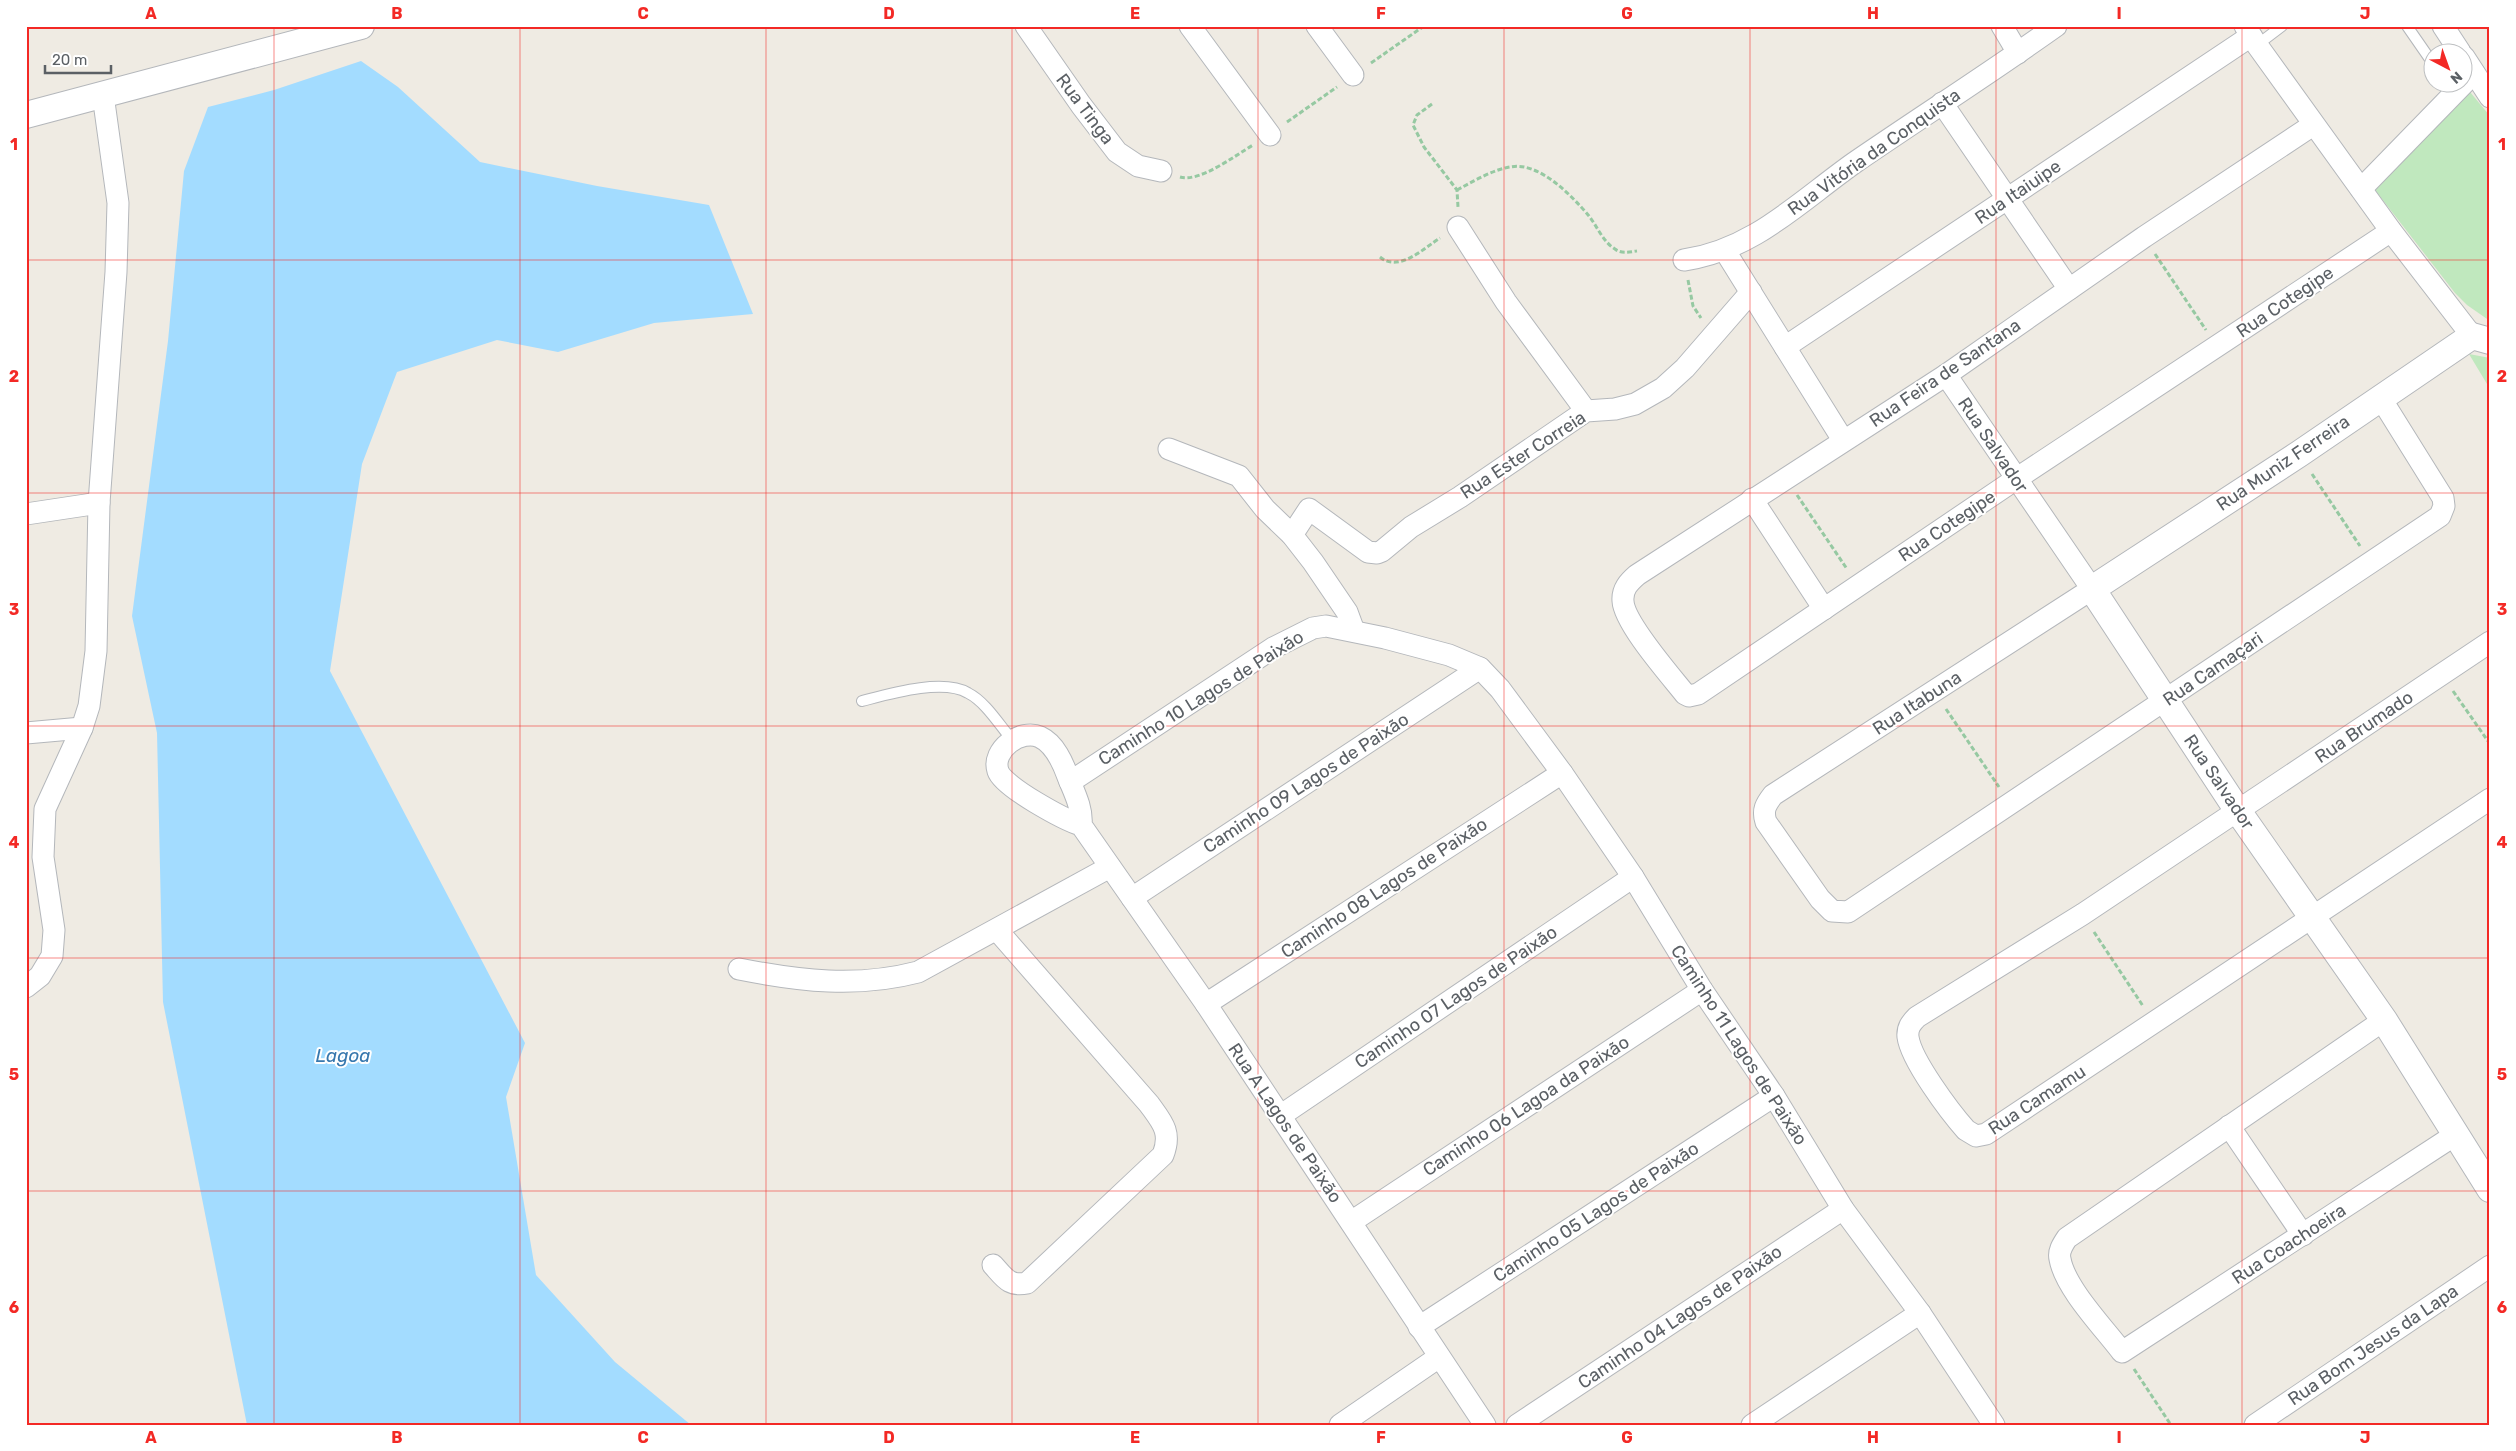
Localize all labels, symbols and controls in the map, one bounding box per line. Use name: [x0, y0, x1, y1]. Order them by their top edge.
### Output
text: A: [145, 4, 157, 23]
text: B: [391, 4, 403, 23]
text: C: [637, 4, 649, 23]
text: D: [883, 4, 895, 23]
text: E: [1130, 4, 1140, 23]
text: F: [1376, 4, 1386, 23]
text: G: [1621, 4, 1633, 23]
text: H: [1867, 4, 1879, 23]
text: I: [2116, 4, 2122, 23]
text: J: [2360, 4, 2370, 23]
scale bar: [45, 42, 111, 74]
north arrow: [2424, 42, 2474, 92]
text: 20 m: [52, 51, 87, 69]
text: N: [2447, 68, 2466, 87]
street label: Rua Tinga: [1051, 69, 1119, 149]
street label: Rua Vitória da Conquista: [1783, 84, 1965, 220]
text: 1: [10, 135, 18, 154]
text: 1: [2498, 135, 2506, 154]
street label: Rua Itaiuipe: [1971, 155, 2065, 229]
street label: Rua Cotegipe: [2232, 262, 2338, 342]
street label: Rua Feira de Santana: [1865, 314, 2025, 432]
text: 2: [9, 367, 19, 386]
text: 2: [2497, 367, 2507, 386]
street label: Rua Salvador: [1953, 393, 2033, 497]
street label: Rua Ester Correia: [1456, 406, 1590, 504]
street label: Rua Muniz Ferreira: [2212, 410, 2354, 516]
street label: Rua Cotegipe: [1894, 486, 2000, 566]
text: 3: [9, 600, 19, 619]
text: 3: [2497, 600, 2507, 619]
street label: Caminho 10 Lagos de Paixão: [1094, 626, 1308, 770]
street label: Rua Camaçari: [2159, 627, 2267, 711]
street label: Rua Itabuna: [1869, 666, 1965, 740]
street label: Rua Brumado: [2311, 686, 2417, 768]
street label: Caminho 09 Lagos de Paixão: [1199, 708, 1413, 858]
street label: Rua Salvador: [2179, 730, 2259, 834]
street label: Caminho 08 Lagos de Paixão: [1277, 813, 1491, 963]
text: 4: [9, 833, 20, 852]
text: 4: [2497, 833, 2508, 852]
street label: Caminho 07 Lagos de Paixão: [1351, 921, 1561, 1073]
street label: Caminho 11 Lagos de Paixão: [1666, 941, 1812, 1149]
street label: Caminho 06 Lagoa da Paixão: [1419, 1031, 1633, 1181]
street label: Rua A Lagos de Paixão: [1223, 1039, 1347, 1207]
water label: Lagoa: [315, 1044, 371, 1067]
street label: Rua Camamu: [1984, 1060, 2090, 1140]
text: 5: [9, 1065, 19, 1084]
text: 5: [2497, 1065, 2507, 1084]
street label: Caminho 05 Lagos de Paixão: [1489, 1137, 1703, 1287]
street label: Rua Coachoeira: [2228, 1199, 2350, 1289]
street label: Caminho 04 Lagos de Paixão: [1574, 1240, 1786, 1394]
street label: Rua Bom Jesus da Lapa: [2284, 1280, 2462, 1410]
text: 6: [9, 1298, 19, 1317]
text: 6: [2497, 1298, 2507, 1317]
text: A: [145, 1428, 157, 1447]
text: B: [391, 1428, 403, 1447]
text: C: [637, 1428, 649, 1447]
text: D: [883, 1428, 895, 1447]
text: E: [1130, 1428, 1140, 1447]
text: F: [1376, 1428, 1386, 1447]
text: G: [1621, 1428, 1633, 1447]
text: H: [1867, 1428, 1879, 1447]
text: I: [2116, 1428, 2122, 1447]
text: J: [2360, 1428, 2370, 1447]

